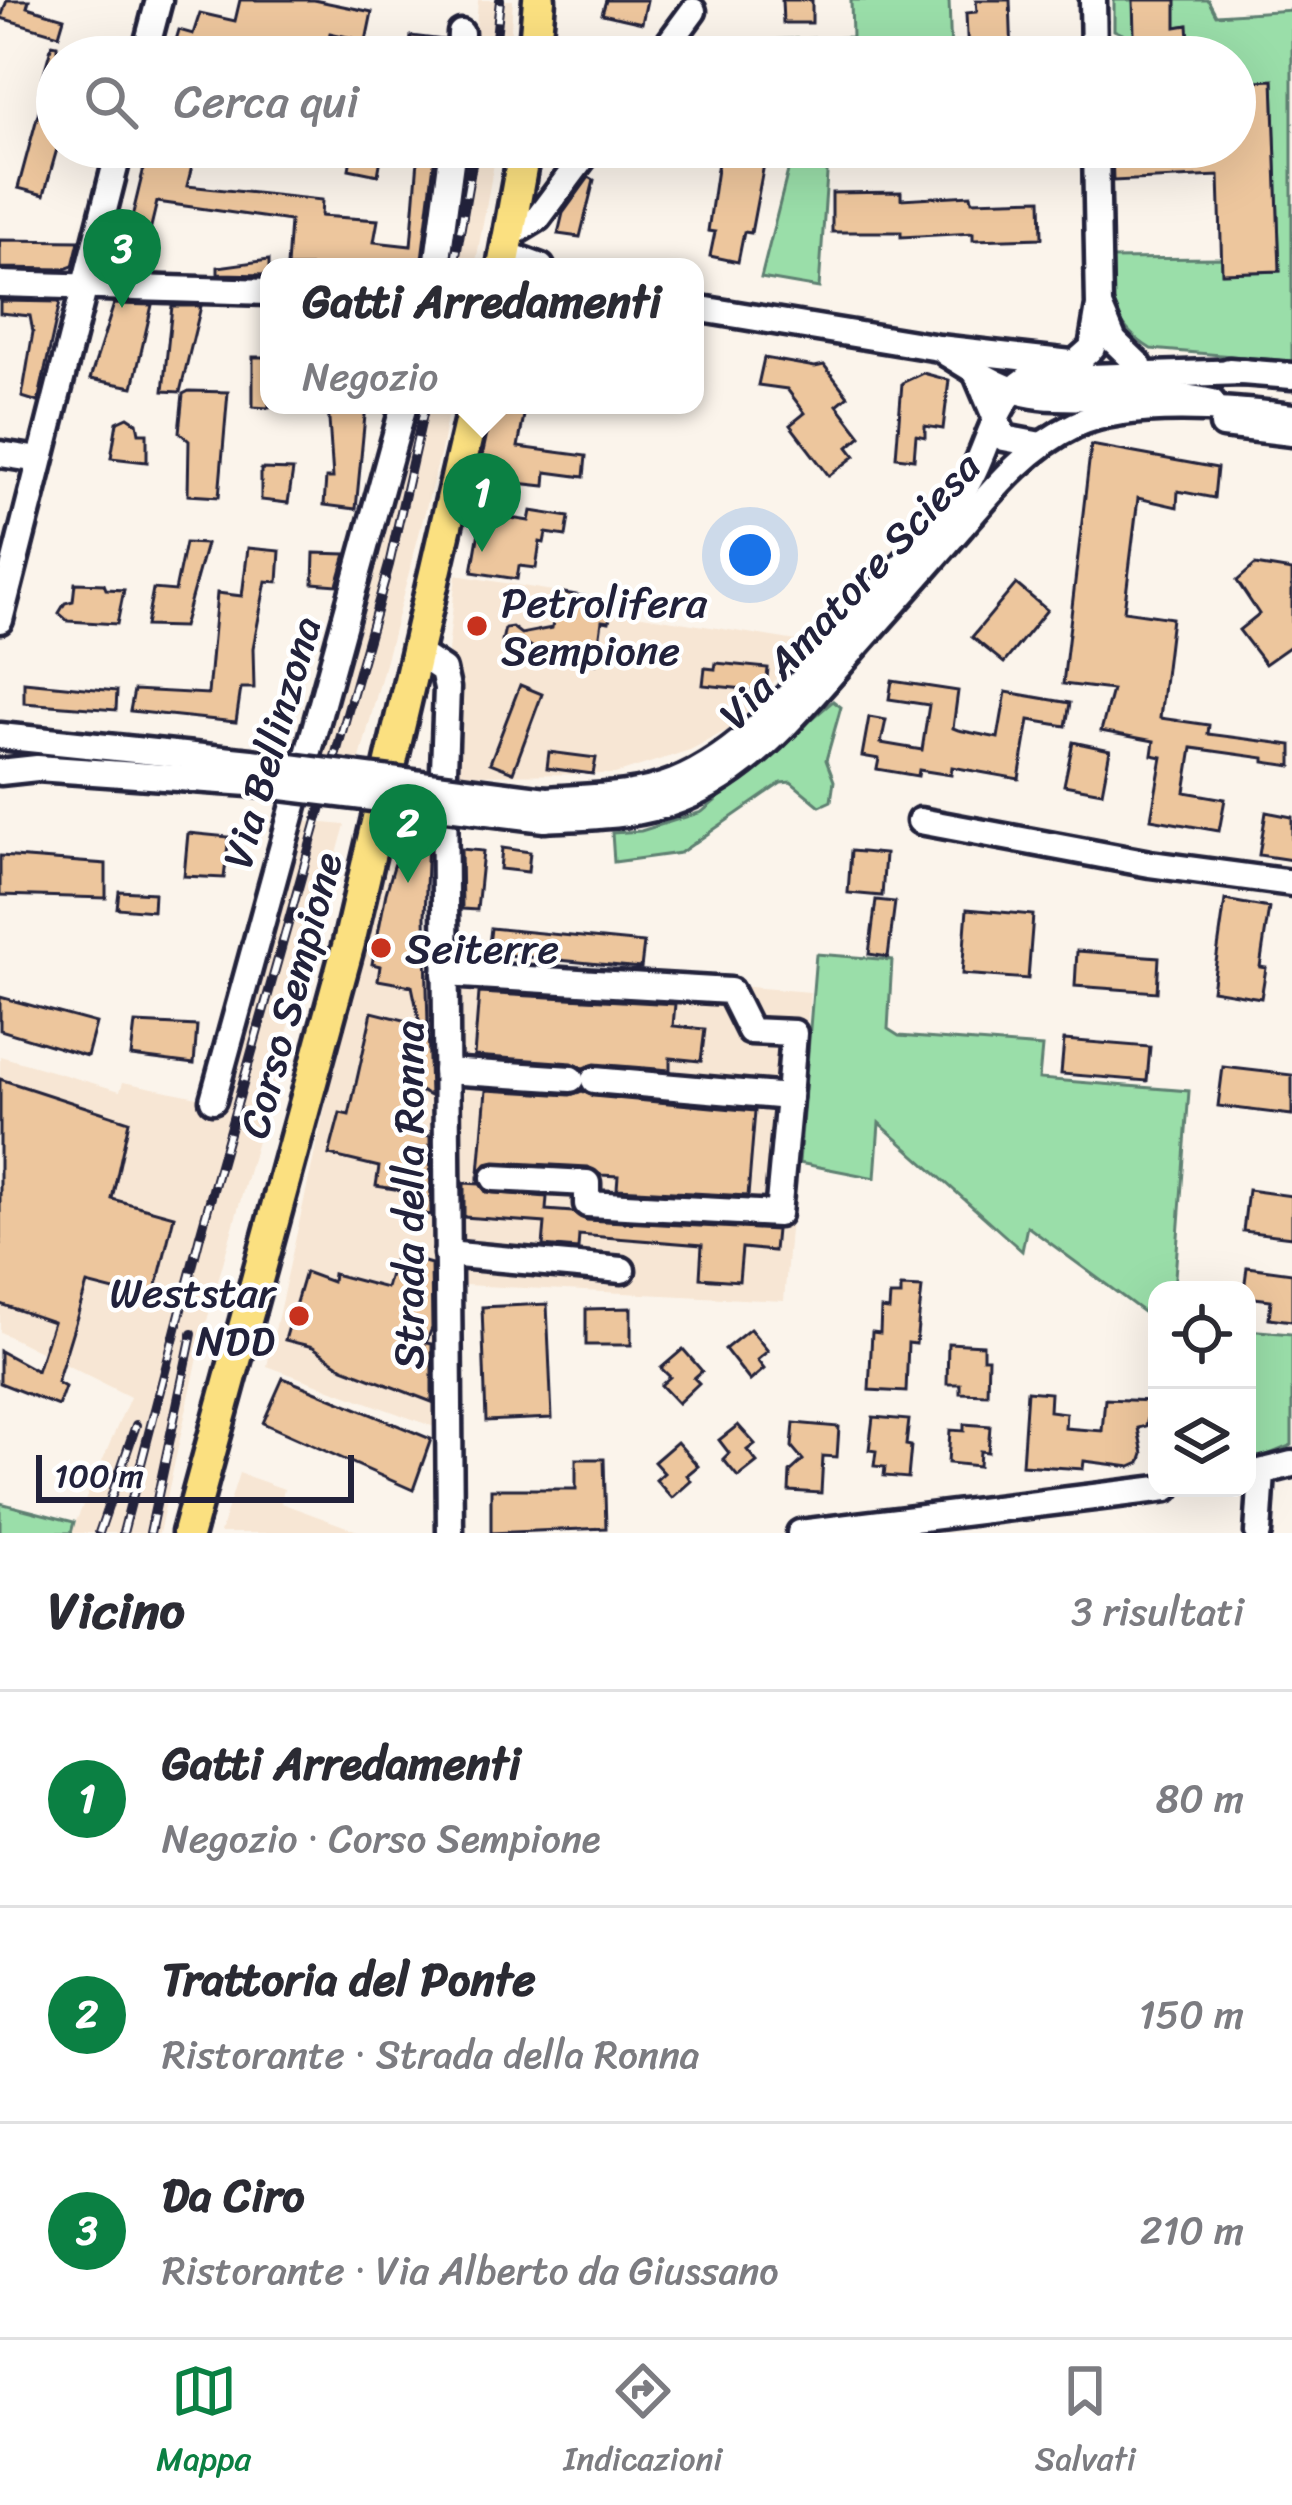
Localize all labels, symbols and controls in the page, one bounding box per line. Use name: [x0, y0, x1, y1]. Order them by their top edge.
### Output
search box: [36, 36, 1256, 168]
text: Cerca qui: [174, 62, 359, 142]
icon: search: [78, 69, 144, 135]
pin: 3: [83, 209, 161, 308]
popup: [260, 258, 704, 414]
text: Gatti Arredamenti: [303, 262, 661, 342]
text: Negozio: [303, 342, 438, 411]
street label: Via Amatore Sciesa: [700, 433, 1000, 747]
pin: 1: [443, 453, 521, 552]
your location: [720, 525, 780, 585]
place label: Petrolifera Sempione: [501, 566, 708, 688]
street label: Via Bellinzona: [201, 608, 343, 877]
marker: Petrolifera Sempione: [464, 613, 490, 639]
pin: 2: [369, 784, 447, 883]
street label: Corso Sempione: [217, 844, 365, 1146]
place label: Seiterre: [405, 912, 559, 986]
marker: Seiterre: [368, 935, 394, 961]
street label: Strada della Ronna: [372, 1021, 446, 1369]
place label: Weststar NDD: [109, 1256, 278, 1378]
map controls: [1148, 1281, 1256, 1497]
button: locate: [1148, 1281, 1256, 1389]
marker: Weststar NDD: [286, 1303, 312, 1329]
button: layers: [1148, 1389, 1256, 1497]
text: 100 m: [54, 1447, 144, 1505]
scale bar: [36, 1449, 354, 1502]
text: Vicino: [48, 1566, 185, 1656]
text: 3 risultati: [1071, 1577, 1244, 1646]
text: Gatti Arredamenti: [162, 1724, 521, 1804]
text: 1: [79, 1764, 95, 1833]
text: 80 m: [1156, 1764, 1244, 1833]
text: Negozio · Corso Sempione: [162, 1804, 601, 1873]
text: Trattoria del Ponte: [162, 1940, 536, 2020]
text: 2: [76, 1980, 98, 2049]
text: 150 m: [1139, 1980, 1244, 2049]
text: Ristorante · Strada della Ronna: [162, 2020, 699, 2089]
text: Da Ciro: [162, 2156, 304, 2236]
text: 3: [76, 2196, 98, 2265]
text: 210 m: [1140, 2196, 1244, 2265]
text: Ristorante · Via Alberto da Giussano: [162, 2236, 779, 2305]
tab: Mappa: [156, 2358, 251, 2488]
tab: Indicazioni: [564, 2358, 722, 2488]
tab: Salvati: [1035, 2358, 1136, 2488]

